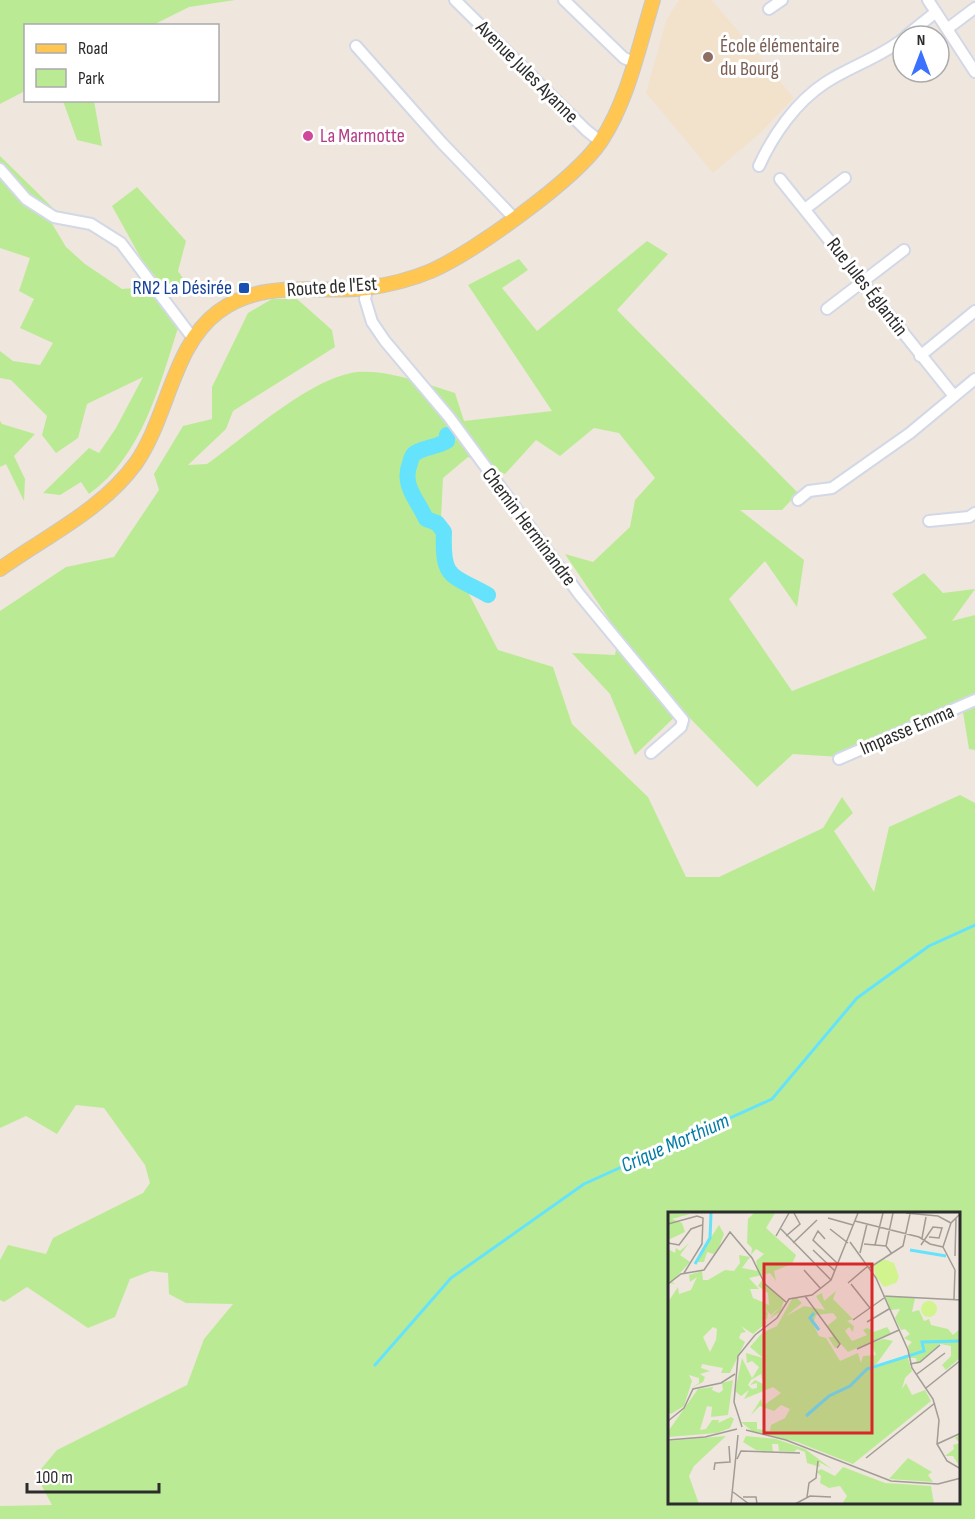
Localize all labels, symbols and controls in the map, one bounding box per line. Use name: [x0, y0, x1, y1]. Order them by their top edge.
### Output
street label: Avenue Jules Ayanne: [470, 15, 583, 128]
legend: [24, 24, 219, 102]
north arrow: [891, 24, 951, 84]
text: N: [917, 31, 925, 50]
place label: École élémentaire du Bourg: [720, 34, 840, 81]
text: Road: [78, 38, 108, 59]
marker: École élémentaire du Bourg: [701, 50, 715, 64]
text: Park: [78, 68, 104, 89]
place label: La Marmotte: [320, 124, 405, 148]
marker: La Marmotte: [301, 129, 315, 143]
street label: Rue Jules Églantin: [821, 233, 913, 341]
street label: Route de l'Est: [286, 272, 378, 302]
place label: RN2 La Désirée: [133, 276, 232, 300]
marker: RN2 La Désirée: [237, 281, 251, 295]
street label: Chemin Herminandre: [477, 463, 581, 591]
street label: Impasse Emma: [856, 699, 958, 761]
water label: Crique Morthium: [617, 1108, 733, 1178]
inset map: [668, 1212, 960, 1504]
scale bar: [27, 1456, 159, 1494]
text: 100 m: [36, 1467, 73, 1488]

